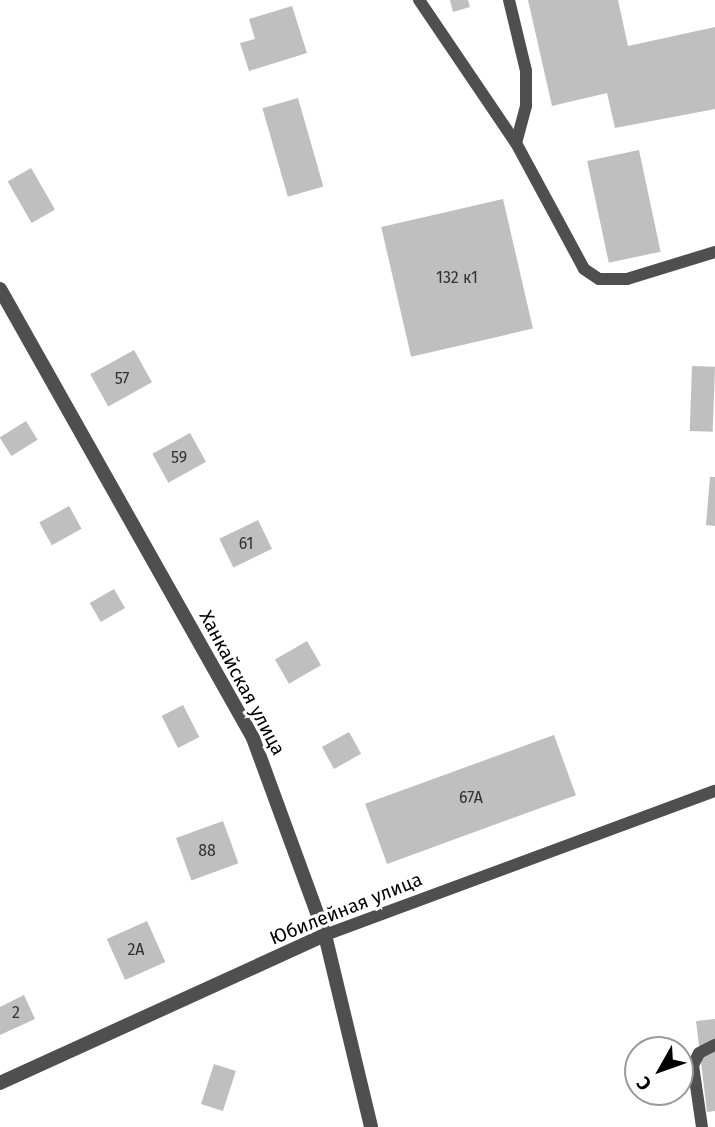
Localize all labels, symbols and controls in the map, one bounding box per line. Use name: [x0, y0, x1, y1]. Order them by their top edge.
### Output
house number: 132 к1: [436, 268, 478, 288]
house number: 57: [115, 369, 129, 389]
house number: 59: [171, 448, 187, 468]
house number: 61: [239, 534, 253, 554]
street label: Ханкайская улица: [194, 607, 290, 759]
house number: 67А: [459, 788, 483, 808]
house number: 88: [198, 841, 216, 861]
street label: Юбилейная улица: [267, 868, 425, 950]
house number: 2А: [127, 940, 145, 960]
house number: 2: [12, 1003, 20, 1023]
north arrow: [624, 1036, 694, 1106]
text: С: [632, 1072, 656, 1095]

